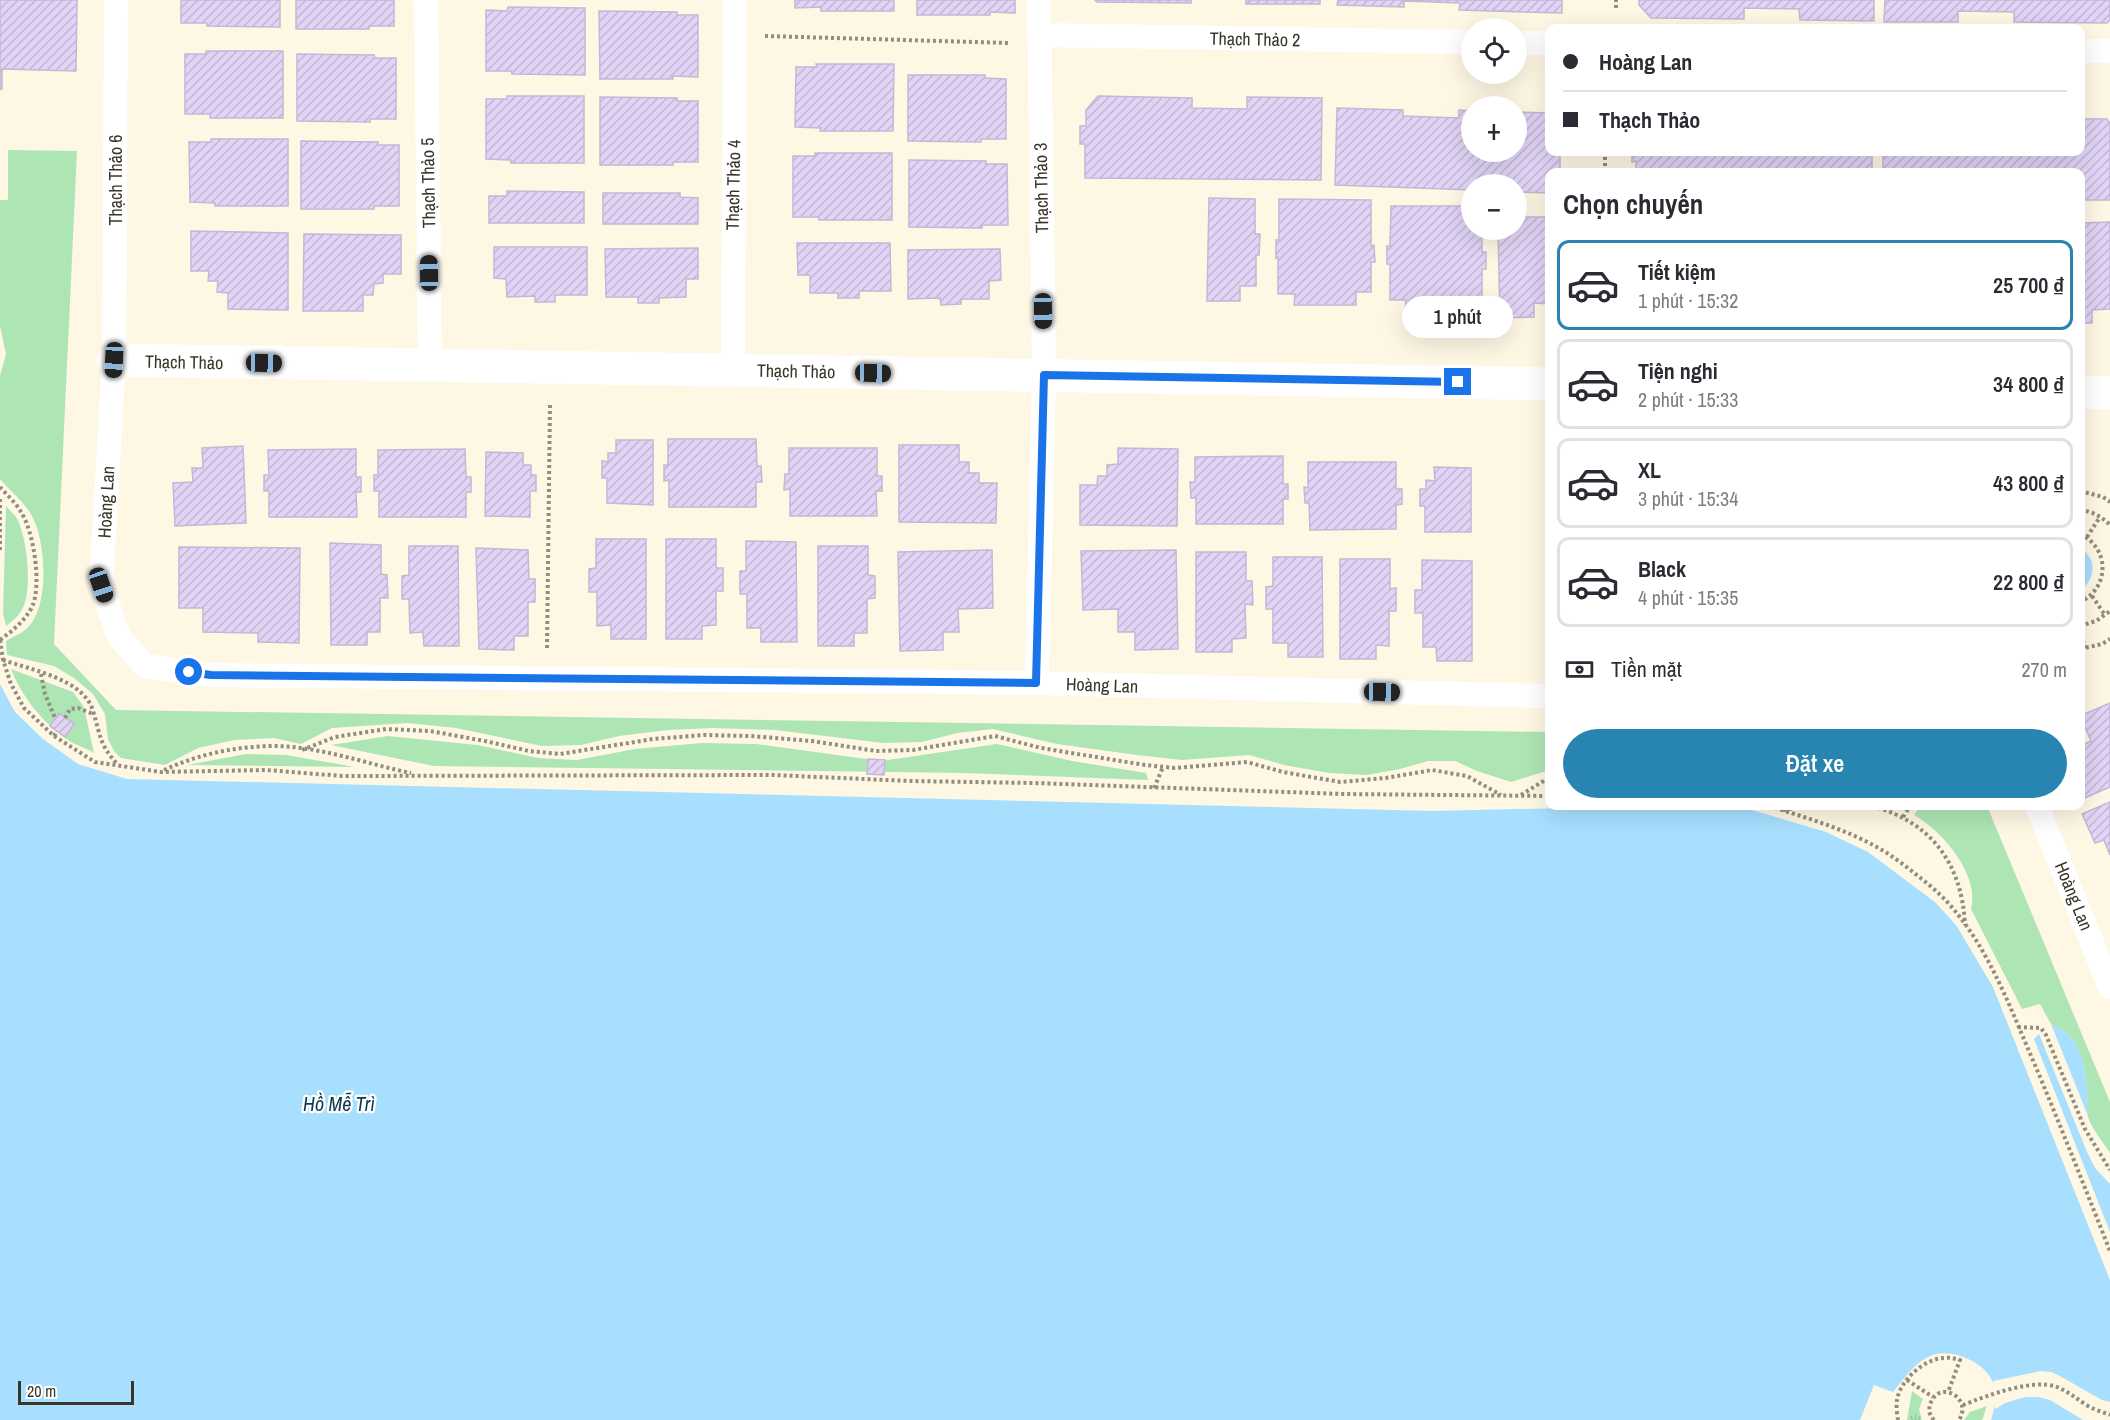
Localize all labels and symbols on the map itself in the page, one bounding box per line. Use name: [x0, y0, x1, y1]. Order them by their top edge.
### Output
street label: Thạch Thảo 2: [1209, 26, 1301, 52]
street label: Thạch Thảo 6: [103, 135, 128, 225]
street label: Thạch Thảo 5: [415, 137, 441, 229]
street label: Thạch Thảo 4: [720, 139, 746, 231]
street label: Thạch Thảo 3: [1028, 142, 1054, 234]
car: [420, 255, 438, 291]
car: [1034, 293, 1052, 329]
callout: 1 phút: [1402, 295, 1514, 337]
car: [104, 342, 124, 378]
street label: Thạch Thảo: [145, 349, 223, 375]
car: [246, 354, 282, 372]
street label: Thạch Thảo: [757, 358, 835, 384]
car: [855, 364, 891, 382]
route end: [1444, 368, 1471, 395]
street label: Hoàng Lan: [92, 465, 120, 539]
car: [87, 565, 115, 605]
route start: [175, 658, 202, 685]
street label: Hoàng Lan: [1065, 671, 1139, 699]
car: [1364, 683, 1400, 701]
street label: Hoàng Lan: [2049, 858, 2099, 934]
water label: Hồ Mễ Trì: [303, 1090, 375, 1117]
scale bar: [18, 1378, 134, 1406]

